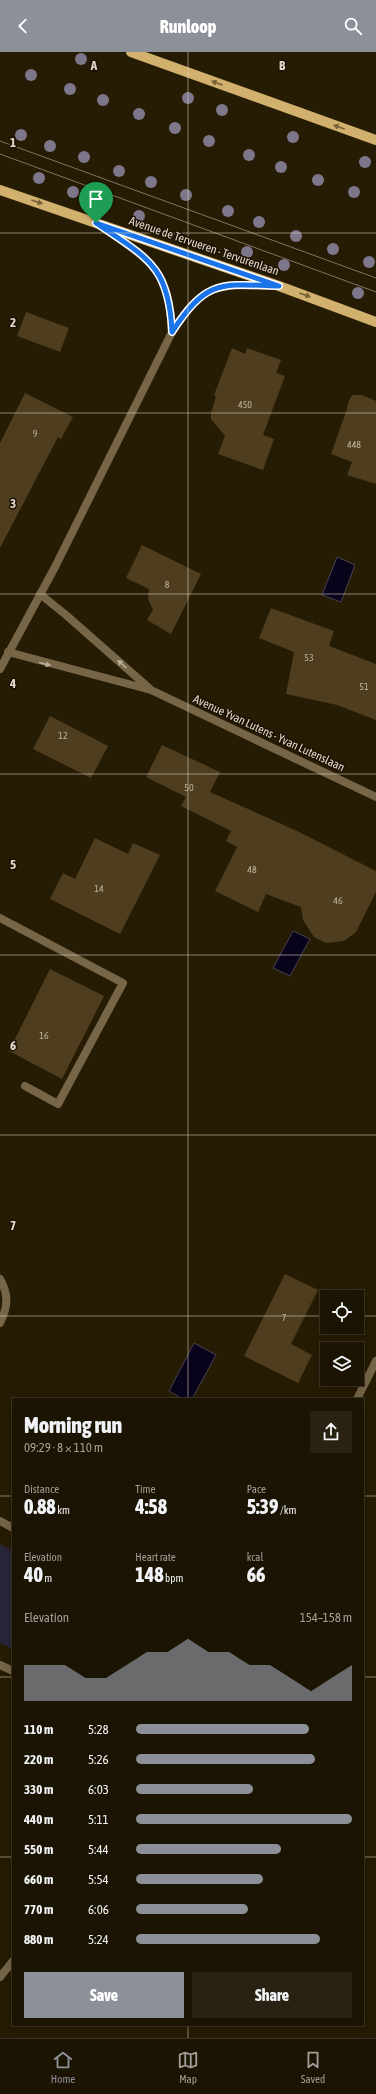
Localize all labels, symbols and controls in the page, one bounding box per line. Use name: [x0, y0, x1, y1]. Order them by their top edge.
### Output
icon: back: [12, 15, 34, 37]
icon: search: [342, 15, 364, 37]
text: Runloop: [160, 16, 216, 37]
text: A: [90, 58, 98, 73]
text: B: [279, 58, 286, 73]
one-way arrow: [210, 79, 222, 85]
one-way arrow: [333, 123, 345, 129]
text: 1: [10, 135, 16, 150]
pin: [79, 182, 113, 223]
icon: arrive: [85, 188, 107, 210]
one-way arrow: [31, 200, 43, 206]
street label: Avenue de Tervueren - Tervurenlaan: [127, 214, 281, 278]
one-way arrow: [300, 293, 312, 299]
text: 2: [10, 315, 16, 330]
house number: 450: [238, 399, 252, 410]
house number: 9: [33, 428, 38, 439]
house number: 448: [347, 439, 361, 450]
text: 3: [10, 496, 16, 511]
house number: 8: [165, 579, 170, 590]
house number: 53: [304, 652, 314, 663]
one-way arrow: [117, 660, 127, 669]
one-way arrow: [39, 661, 51, 667]
text: 4: [9, 676, 16, 691]
house number: 51: [359, 681, 369, 692]
street label: Avenue Yvan Lutens - Yvan Lutenslaan: [191, 692, 347, 774]
house number: 12: [58, 730, 68, 741]
house number: 50: [184, 782, 194, 793]
text: 5: [10, 857, 16, 872]
house number: 48: [247, 864, 257, 875]
house number: 14: [94, 883, 104, 894]
house number: 46: [333, 895, 343, 906]
house number: 16: [39, 1030, 49, 1041]
text: 6: [10, 1038, 16, 1053]
text: 7: [10, 1218, 16, 1233]
map controls: [320, 1290, 364, 1386]
button: locate: [320, 1290, 364, 1334]
house number: 7: [282, 1312, 287, 1323]
button: layers: [320, 1342, 364, 1386]
button: share: [310, 1411, 352, 1453]
text: Morning run: [24, 1412, 122, 1438]
text: 09:29 · 8 × 110 m: [24, 1440, 103, 1455]
text: Distance: [24, 1483, 59, 1495]
text: Time: [135, 1483, 155, 1495]
text: Pace: [247, 1483, 266, 1495]
text: 0.88: [24, 1495, 56, 1518]
text: 4:58: [135, 1495, 167, 1518]
text: 5:39: [247, 1495, 278, 1518]
text: km: [56, 1504, 70, 1516]
text: /km: [278, 1504, 296, 1516]
text: Elevation: [24, 1551, 62, 1563]
text: Heart rate: [135, 1551, 176, 1563]
text: kcal: [247, 1551, 263, 1563]
text: 40: [24, 1563, 43, 1586]
text: 148: [135, 1563, 164, 1586]
text: 66: [247, 1563, 265, 1586]
text: m: [43, 1572, 52, 1584]
text: bpm: [164, 1572, 183, 1584]
text: Elevation: [24, 1610, 69, 1625]
text: 154–158 m: [300, 1610, 352, 1625]
text: 110 m: [24, 1722, 53, 1737]
text: 5:28: [88, 1722, 109, 1737]
text: 220 m: [24, 1752, 53, 1767]
text: 5:26: [88, 1752, 109, 1767]
text: 330 m: [24, 1782, 53, 1797]
text: 6:03: [88, 1782, 109, 1797]
text: 440 m: [24, 1812, 53, 1827]
text: 5:11: [88, 1812, 109, 1827]
text: 550 m: [24, 1842, 53, 1857]
text: 5:44: [88, 1842, 109, 1857]
text: 660 m: [24, 1872, 53, 1887]
text: 5:54: [88, 1872, 109, 1887]
text: 770 m: [24, 1902, 53, 1917]
text: 6:06: [88, 1902, 109, 1917]
text: 880 m: [24, 1932, 53, 1947]
text: 5:24: [88, 1932, 109, 1947]
button: Save: [24, 1972, 184, 2018]
button: Share: [192, 1972, 352, 2018]
tab: Home: [51, 2049, 75, 2085]
tab: Map: [177, 2049, 199, 2085]
tab: Saved: [301, 2049, 325, 2085]

